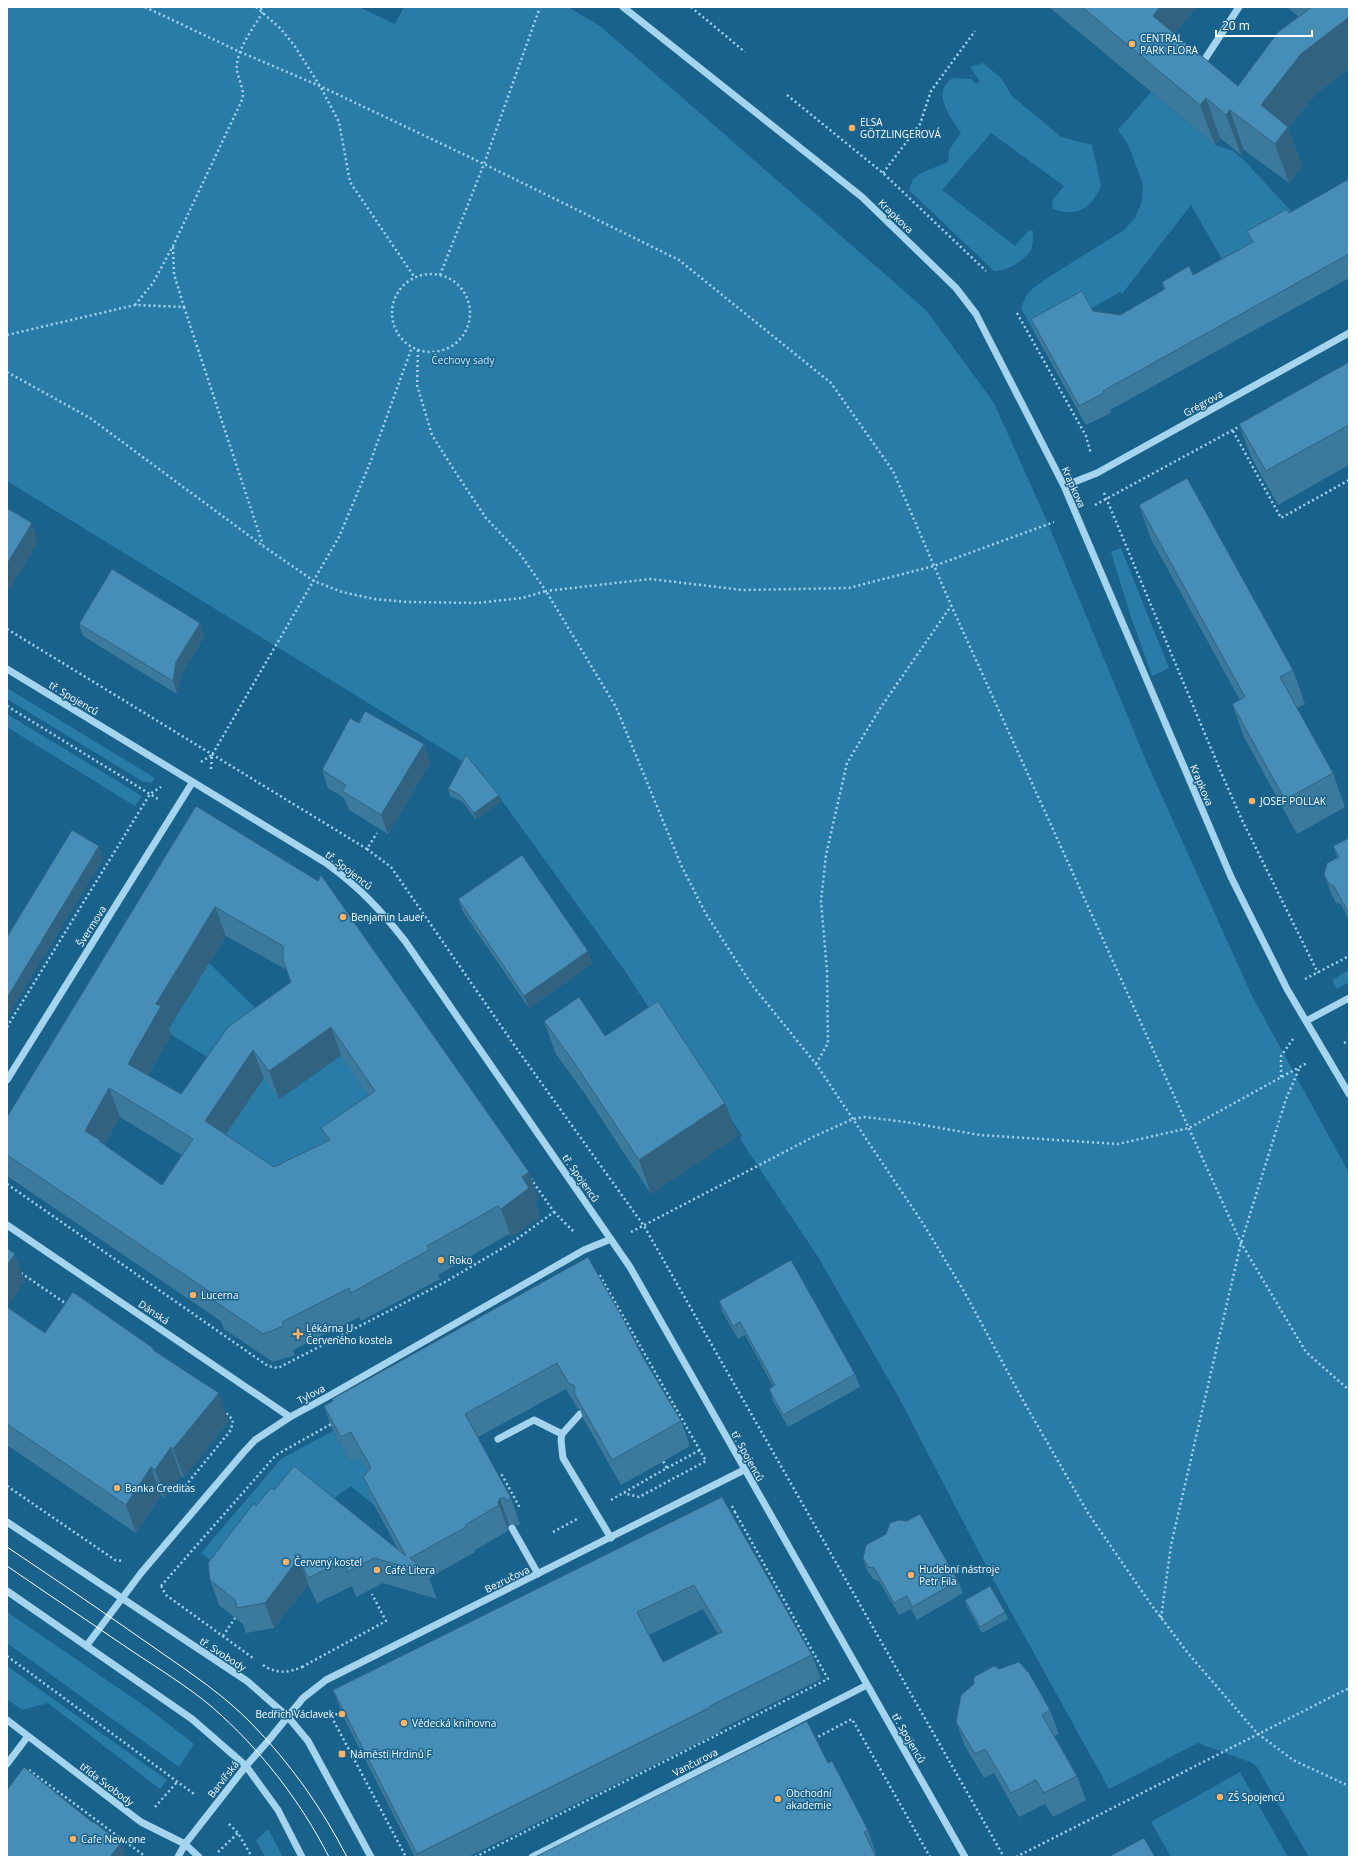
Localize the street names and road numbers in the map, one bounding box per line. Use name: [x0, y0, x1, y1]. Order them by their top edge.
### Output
street label: Krapkova: [875, 196, 917, 236]
street label: Grégrova: [1181, 386, 1225, 420]
street label: Krapkova: [1059, 464, 1089, 510]
street label: tř. Spojenců: [47, 678, 101, 718]
street label: Krapkova: [1187, 762, 1217, 808]
street label: tř. Spojenců: [323, 847, 375, 893]
street label: Švermova: [73, 903, 109, 949]
street label: tř. Spojenců: [559, 1151, 603, 1205]
street label: Dánská: [136, 1297, 172, 1327]
street label: Tylova: [295, 1381, 327, 1407]
street label: tř. Spojenců: [728, 1428, 768, 1484]
street label: Bezručova: [482, 1562, 532, 1596]
street label: tř. Svobody: [197, 1634, 250, 1675]
street label: tř. Spojenců: [889, 1710, 929, 1766]
street label: Vančurova: [670, 1745, 720, 1779]
street label: Barvířská: [204, 1758, 242, 1800]
street label: třída Svobody: [77, 1759, 138, 1810]

